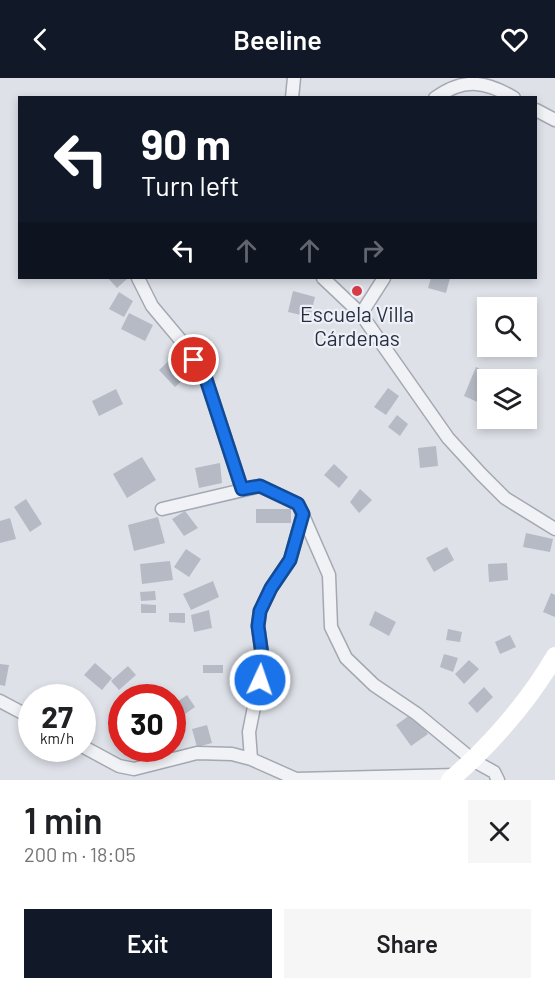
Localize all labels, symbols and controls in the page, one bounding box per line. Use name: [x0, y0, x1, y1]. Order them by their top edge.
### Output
icon: back: [24, 23, 57, 56]
text: Beeline: [233, 23, 322, 55]
icon: heart: [498, 23, 531, 56]
text: 90 m: [141, 118, 231, 168]
icon: left: [42, 120, 120, 198]
text: Turn left: [141, 169, 239, 201]
icon: left: [167, 234, 200, 267]
icon: ahead: [230, 234, 263, 267]
icon: ahead: [293, 234, 326, 267]
icon: right: [356, 234, 389, 267]
marker: Escuela Villa Cárdenas: [350, 284, 364, 298]
map controls: [477, 297, 537, 429]
button: search: [477, 297, 537, 357]
place label: Escuela Villa Cárdenas: [300, 301, 414, 350]
pin: [168, 334, 219, 385]
icon: arrive: [177, 343, 210, 376]
button: layers: [477, 369, 537, 429]
position arrow: [228, 648, 292, 712]
speed limit sign: 30: [108, 684, 186, 762]
text: 27: [41, 698, 73, 734]
text: km/h: [40, 729, 74, 747]
text: 1 min: [24, 798, 103, 841]
button: close: [468, 800, 531, 863]
text: 200 m · 18:05: [24, 842, 136, 866]
button: Exit: [24, 909, 272, 978]
button: Share: [284, 909, 531, 978]

